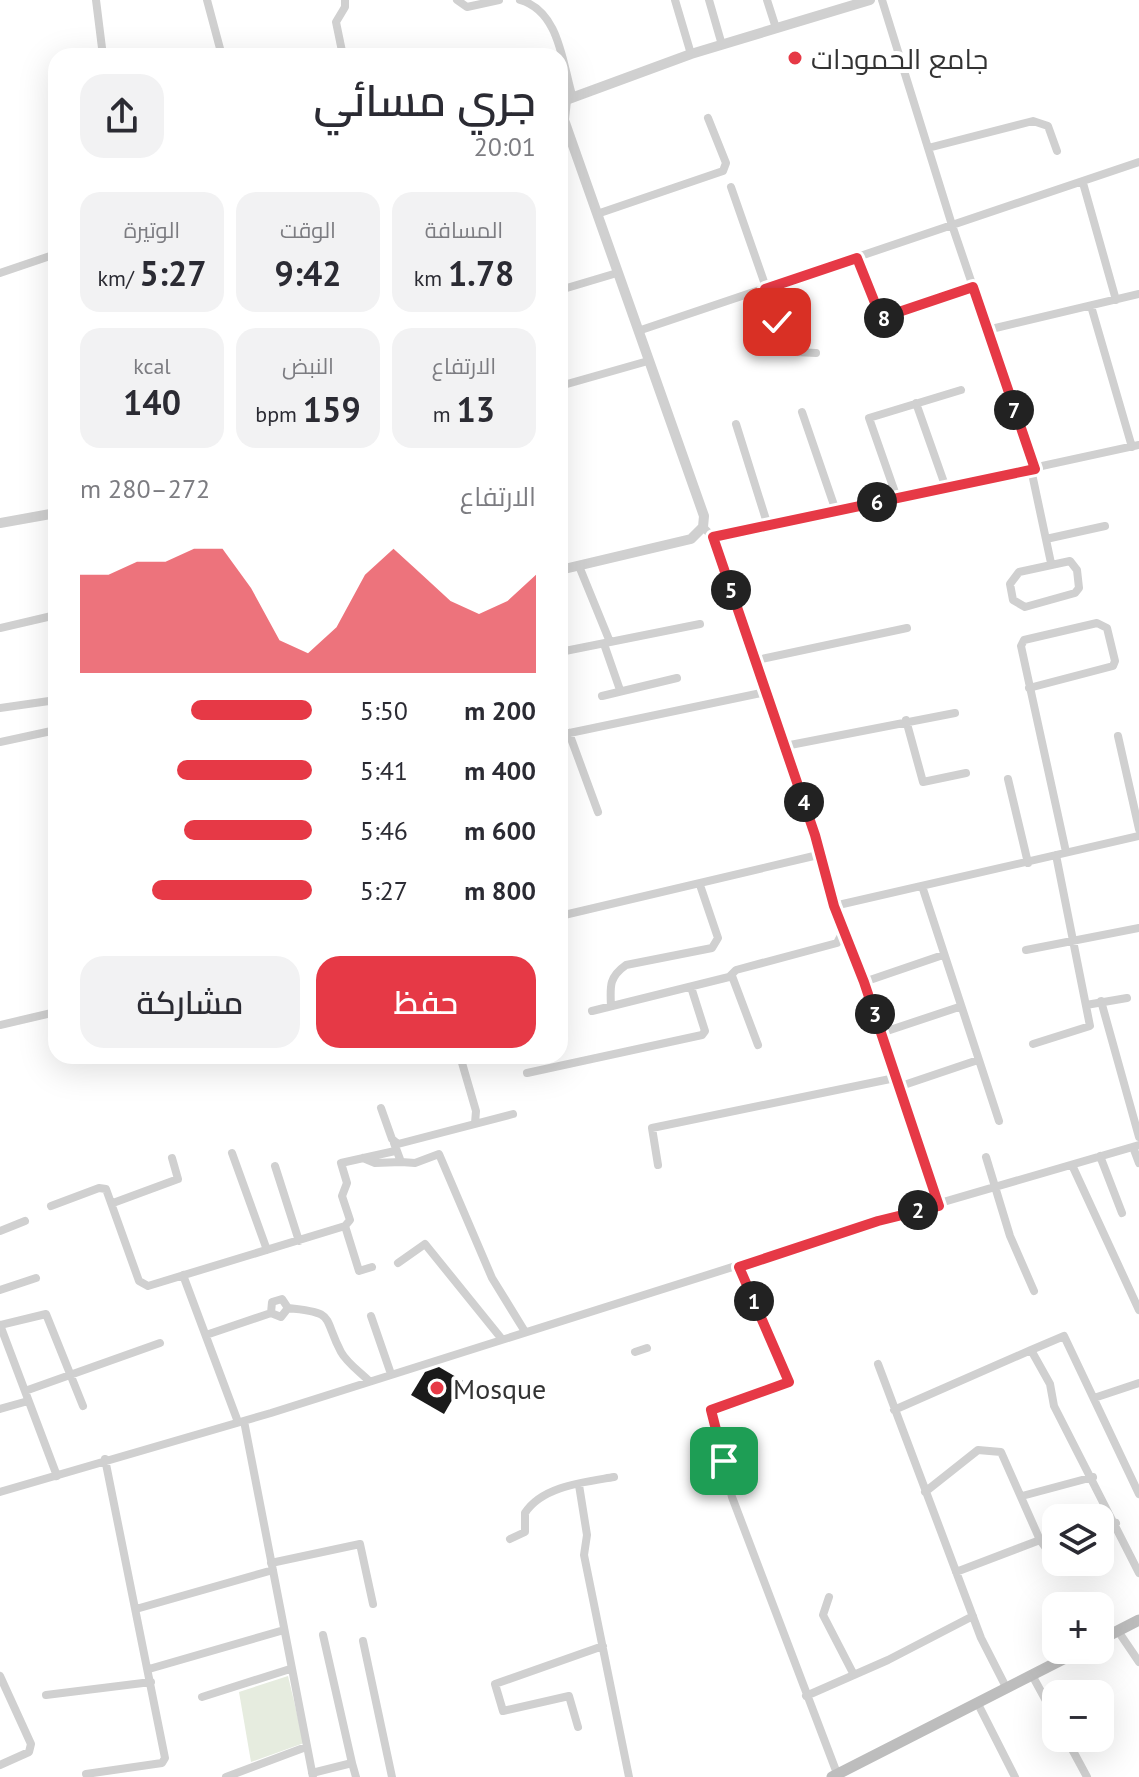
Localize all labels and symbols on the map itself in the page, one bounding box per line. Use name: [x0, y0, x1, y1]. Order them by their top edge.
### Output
place label: جامع الحمودات: [811, 40, 988, 78]
marker: جامع الحمودات: [786, 49, 804, 67]
pin: [743, 288, 811, 356]
pin: 8: [864, 298, 904, 338]
pin: 7: [994, 390, 1034, 430]
pin: 6: [857, 482, 897, 522]
pin: 5: [711, 570, 751, 610]
pin: 4: [784, 782, 824, 822]
pin: 3: [855, 994, 895, 1034]
pin: 2: [898, 1190, 938, 1230]
pin: 1: [734, 1281, 774, 1321]
place label: Mosque: [453, 1370, 546, 1407]
marker: Mosque: [428, 1379, 446, 1397]
pin: [690, 1427, 758, 1495]

